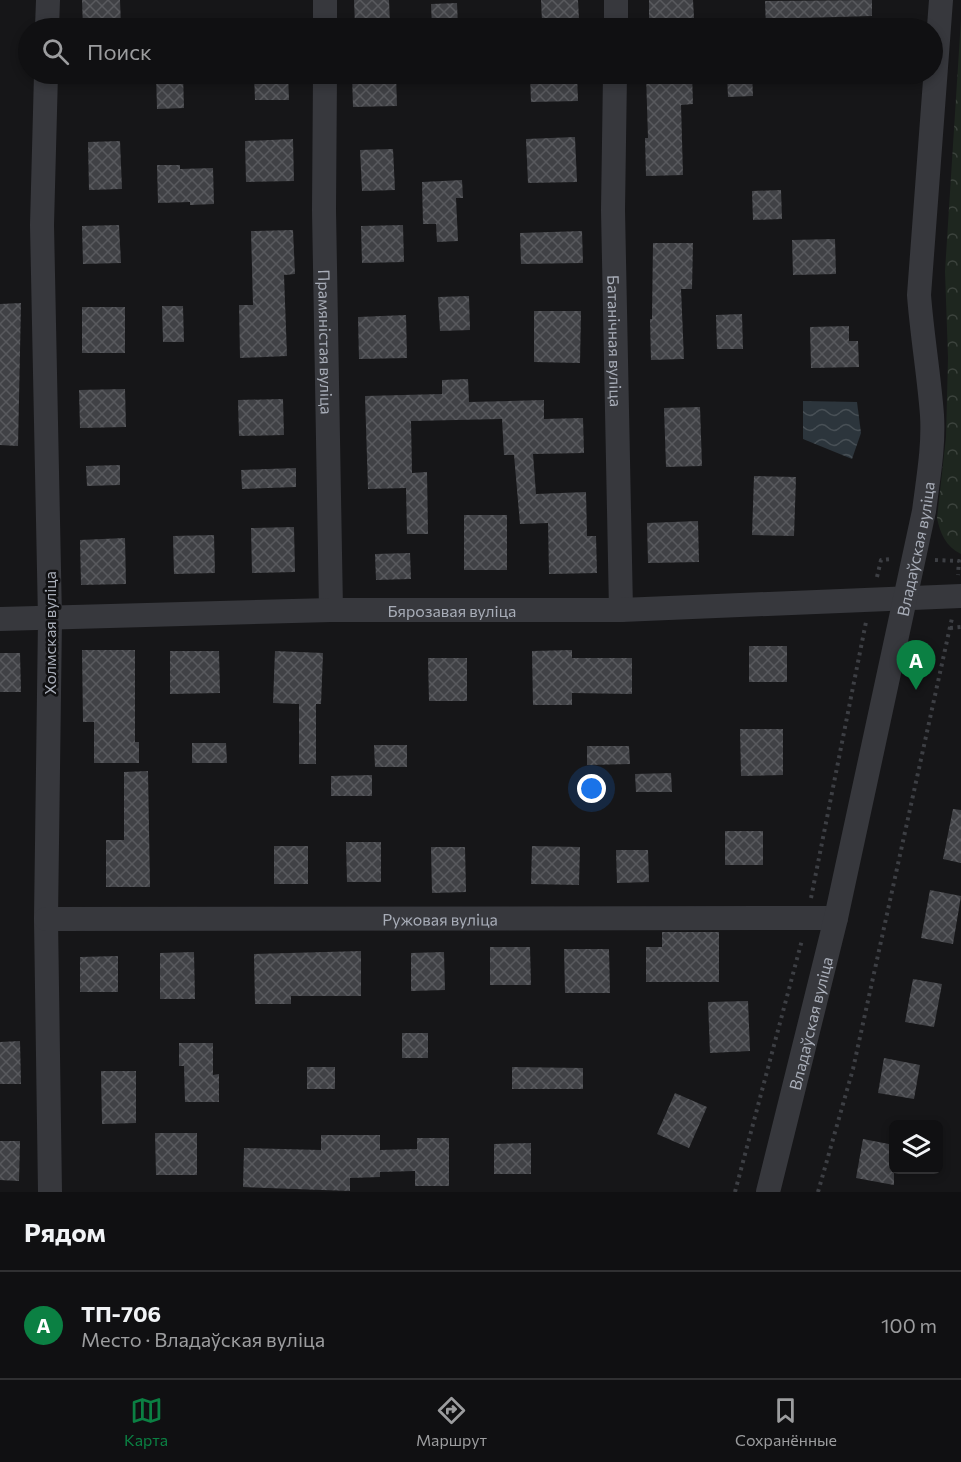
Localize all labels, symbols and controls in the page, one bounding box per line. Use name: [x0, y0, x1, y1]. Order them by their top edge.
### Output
search box: [18, 18, 943, 84]
icon: search: [39, 35, 72, 68]
text: Поиск: [87, 38, 152, 65]
street label: Прамяністая вуліца: [316, 269, 337, 415]
street label: Батанічная вуліца: [605, 275, 626, 407]
street label: Владаўская вуліца: [892, 480, 937, 618]
street label: Холмская вуліца: [40, 571, 59, 695]
street label: Бярозавая вуліца: [387, 601, 516, 620]
pin: A: [896, 640, 936, 690]
your location: [577, 774, 606, 803]
street label: Ружовая вуліца: [382, 909, 498, 928]
street label: Владаўская вуліца: [784, 954, 836, 1092]
map controls: [889, 1120, 943, 1174]
button: layers: [889, 1120, 943, 1174]
text: Рядом: [24, 1216, 106, 1247]
text: ТП-706: [81, 1300, 161, 1327]
text: A: [36, 1313, 51, 1337]
text: 100 m: [881, 1313, 937, 1337]
text: Место · Владаўская вуліца: [81, 1327, 325, 1351]
tab: Карта: [124, 1394, 168, 1449]
tab: Маршрут: [416, 1394, 487, 1449]
tab: Сохранённые: [735, 1394, 837, 1449]

